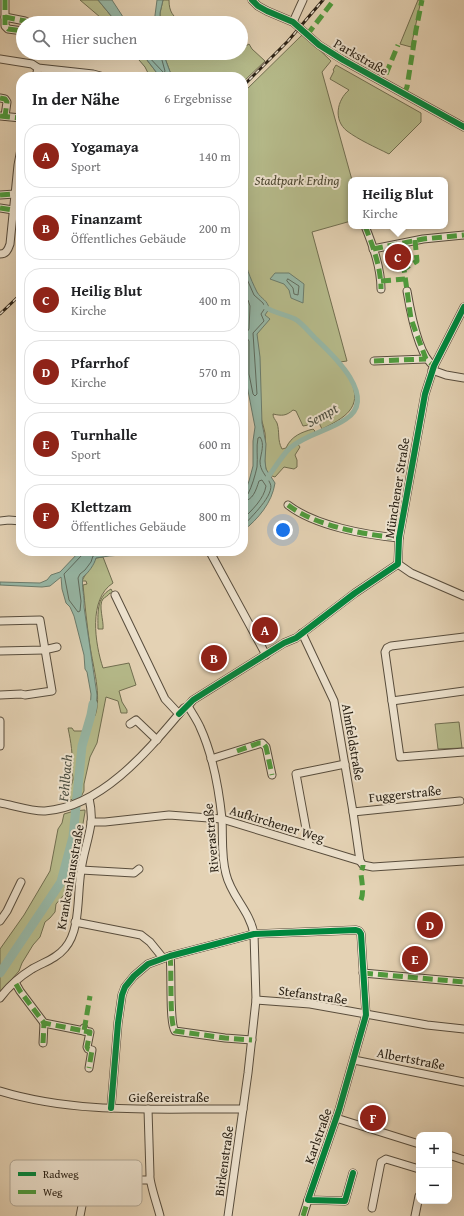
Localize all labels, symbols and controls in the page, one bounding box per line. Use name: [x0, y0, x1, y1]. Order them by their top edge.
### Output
search box: [16, 16, 248, 60]
icon: search: [30, 27, 52, 49]
text: Hier suchen: [62, 28, 137, 49]
street label: Parkstraße: [330, 34, 392, 80]
text: In der Nähe: [32, 86, 120, 111]
text: 6 Ergebnisse: [164, 89, 232, 108]
text: Yogamaya: [71, 136, 139, 157]
text: A: [42, 147, 50, 166]
text: 140 m: [199, 147, 231, 166]
text: Sport: [71, 157, 101, 176]
park label: Stadtpark Erding: [255, 171, 340, 190]
popup: [348, 177, 448, 229]
text: Heilig Blut: [362, 183, 434, 204]
text: Kirche: [362, 204, 398, 223]
text: Finanzamt: [71, 208, 142, 229]
text: B: [42, 219, 50, 238]
text: 200 m: [199, 219, 231, 238]
text: Öffentliches Gebäude: [71, 229, 186, 248]
pin: C: [385, 242, 411, 272]
text: Heilig Blut: [71, 280, 142, 301]
text: C: [42, 291, 50, 310]
text: 400 m: [199, 291, 231, 310]
text: Kirche: [71, 301, 106, 320]
text: Pfarrhof: [71, 352, 129, 373]
text: D: [42, 363, 50, 382]
text: 570 m: [199, 363, 231, 382]
text: Kirche: [71, 373, 106, 392]
water label: Sempt: [303, 398, 342, 432]
text: Turnhalle: [71, 424, 137, 445]
text: E: [43, 435, 49, 454]
text: 600 m: [199, 435, 231, 454]
street label: Münchener Straße: [380, 436, 414, 540]
text: Sport: [71, 445, 101, 464]
text: Klettzam: [71, 496, 132, 517]
text: F: [43, 507, 49, 526]
text: 800 m: [199, 507, 231, 526]
text: Öffentliches Gebäude: [71, 517, 186, 536]
your location: [273, 520, 293, 540]
pin: A: [252, 615, 278, 645]
pin: B: [201, 643, 227, 673]
street label: Almfeldstraße: [337, 702, 369, 782]
water label: Fehlbach: [53, 753, 77, 804]
street label: Fuggerstraße: [368, 781, 442, 807]
street label: Aufkirchener Weg: [227, 801, 327, 848]
street label: Riverastraße: [199, 802, 223, 874]
street label: Krankenhausstraße: [51, 823, 89, 931]
pin: D: [417, 910, 443, 940]
pin: E: [402, 944, 428, 974]
street label: Stefanstraße: [277, 981, 349, 1009]
street label: Albertstraße: [375, 1043, 447, 1075]
street label: Gießereistraße: [129, 1088, 209, 1107]
pin: F: [360, 1103, 386, 1133]
street label: Karlstraße: [300, 1106, 336, 1166]
street label: Birkenstraße: [210, 1125, 238, 1197]
map controls: [416, 1132, 452, 1204]
button: +: [416, 1132, 452, 1168]
legend: [10, 1160, 142, 1206]
text: Radweg: [43, 1166, 79, 1182]
button: −: [416, 1168, 452, 1204]
text: Weg: [43, 1184, 63, 1200]

